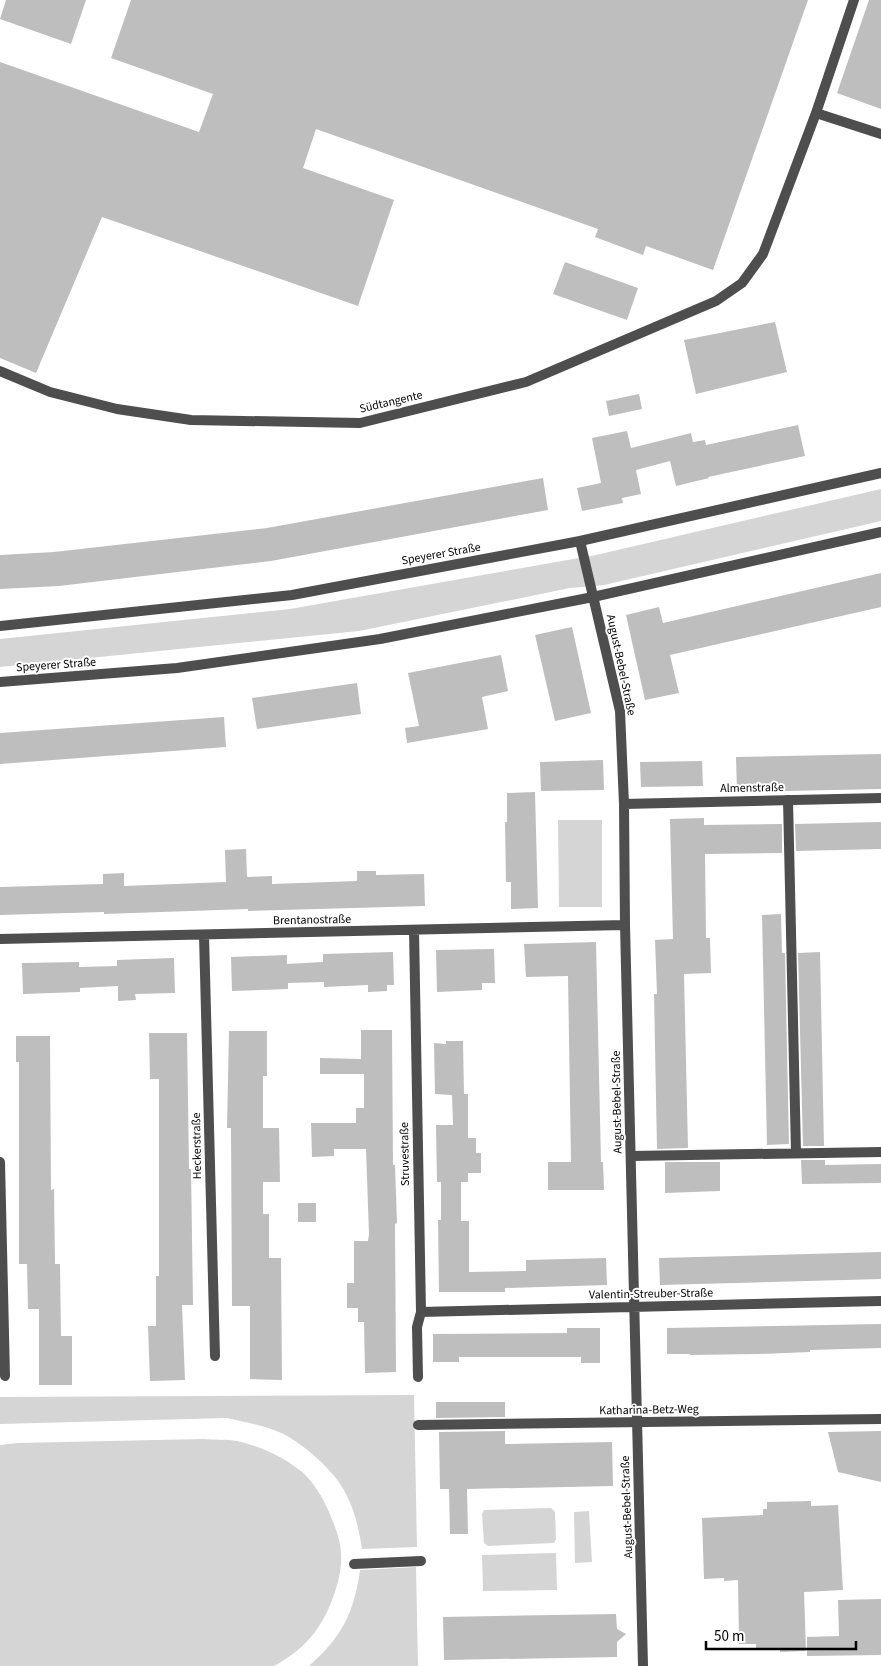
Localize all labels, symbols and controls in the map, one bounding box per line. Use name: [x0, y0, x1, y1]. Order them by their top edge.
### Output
street label: Südtangente: [358, 386, 424, 418]
street label: Speyerer Straße: [400, 539, 482, 569]
street label: August-Bebel-Straße: [602, 613, 640, 717]
street label: Speyerer Straße: [15, 654, 97, 676]
street label: Almenstraße: [720, 779, 784, 797]
street label: Brentanostraße: [273, 911, 351, 929]
street label: August-Bebel-Straße: [608, 1050, 626, 1154]
street label: Heckerstraße: [188, 1112, 206, 1179]
street label: Struvestraße: [396, 1122, 414, 1186]
street label: Valentin-Streuber-Straße: [589, 1284, 713, 1304]
street label: Katharina-Betz-Weg: [599, 1401, 699, 1419]
street label: August-Bebel-Straße: [617, 1455, 637, 1559]
scale bar: [706, 1618, 856, 1650]
text: 50 m: [714, 1626, 744, 1647]

